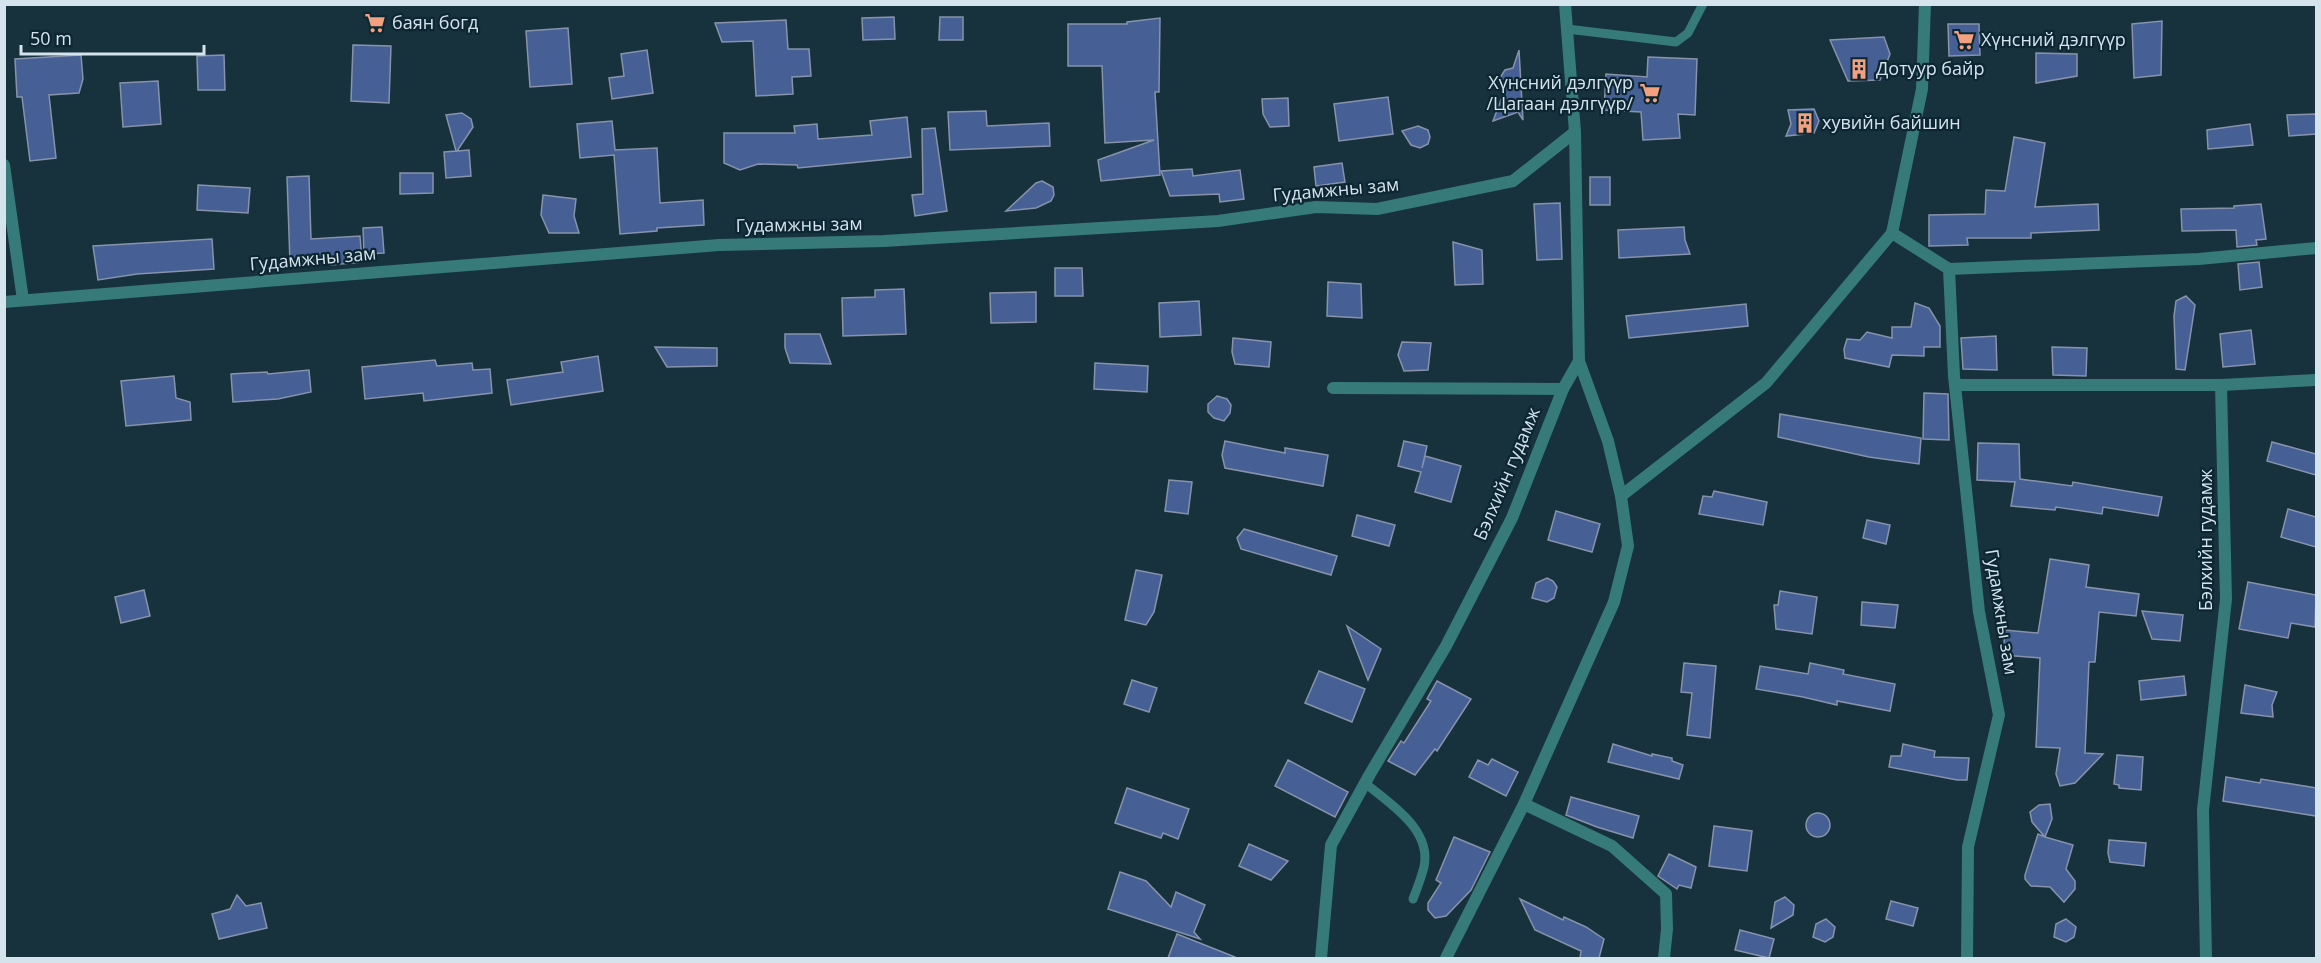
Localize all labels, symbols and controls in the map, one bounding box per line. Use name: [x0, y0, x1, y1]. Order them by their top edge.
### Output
place label: баян богд: [392, 10, 478, 34]
supermarket icon: баян богд: [363, 11, 387, 35]
scale bar: [21, 18, 204, 56]
text: 50 m: [30, 26, 72, 50]
place label: Хүнсний дэлгүүр: [1981, 27, 2126, 51]
supermarket icon: Хүнсний дэлгүүр: [1952, 28, 1976, 52]
place label: Дотуур байр: [1876, 56, 1985, 80]
building icon: Дотуур байр: [1847, 57, 1871, 81]
place label: Хүнсний дэлгүүр /Цагаан дэлгүүр/: [1486, 70, 1633, 115]
supermarket icon: Хүнсний дэлгүүр /Цагаан дэлгүүр/: [1638, 81, 1662, 105]
place label: хувийн байшин: [1822, 110, 1961, 134]
building icon: хувийн байшин: [1793, 111, 1817, 135]
street label: Гудамжны зам: [1272, 172, 1400, 206]
street label: Гудамжны зам: [735, 211, 863, 237]
street label: Гудамжны зам: [249, 241, 377, 275]
street label: Бэлхийн гудамж: [1467, 403, 1545, 544]
street label: Бэлхийн гудамж: [2193, 468, 2217, 611]
street label: Гудамжны зам: [1980, 547, 2024, 676]

